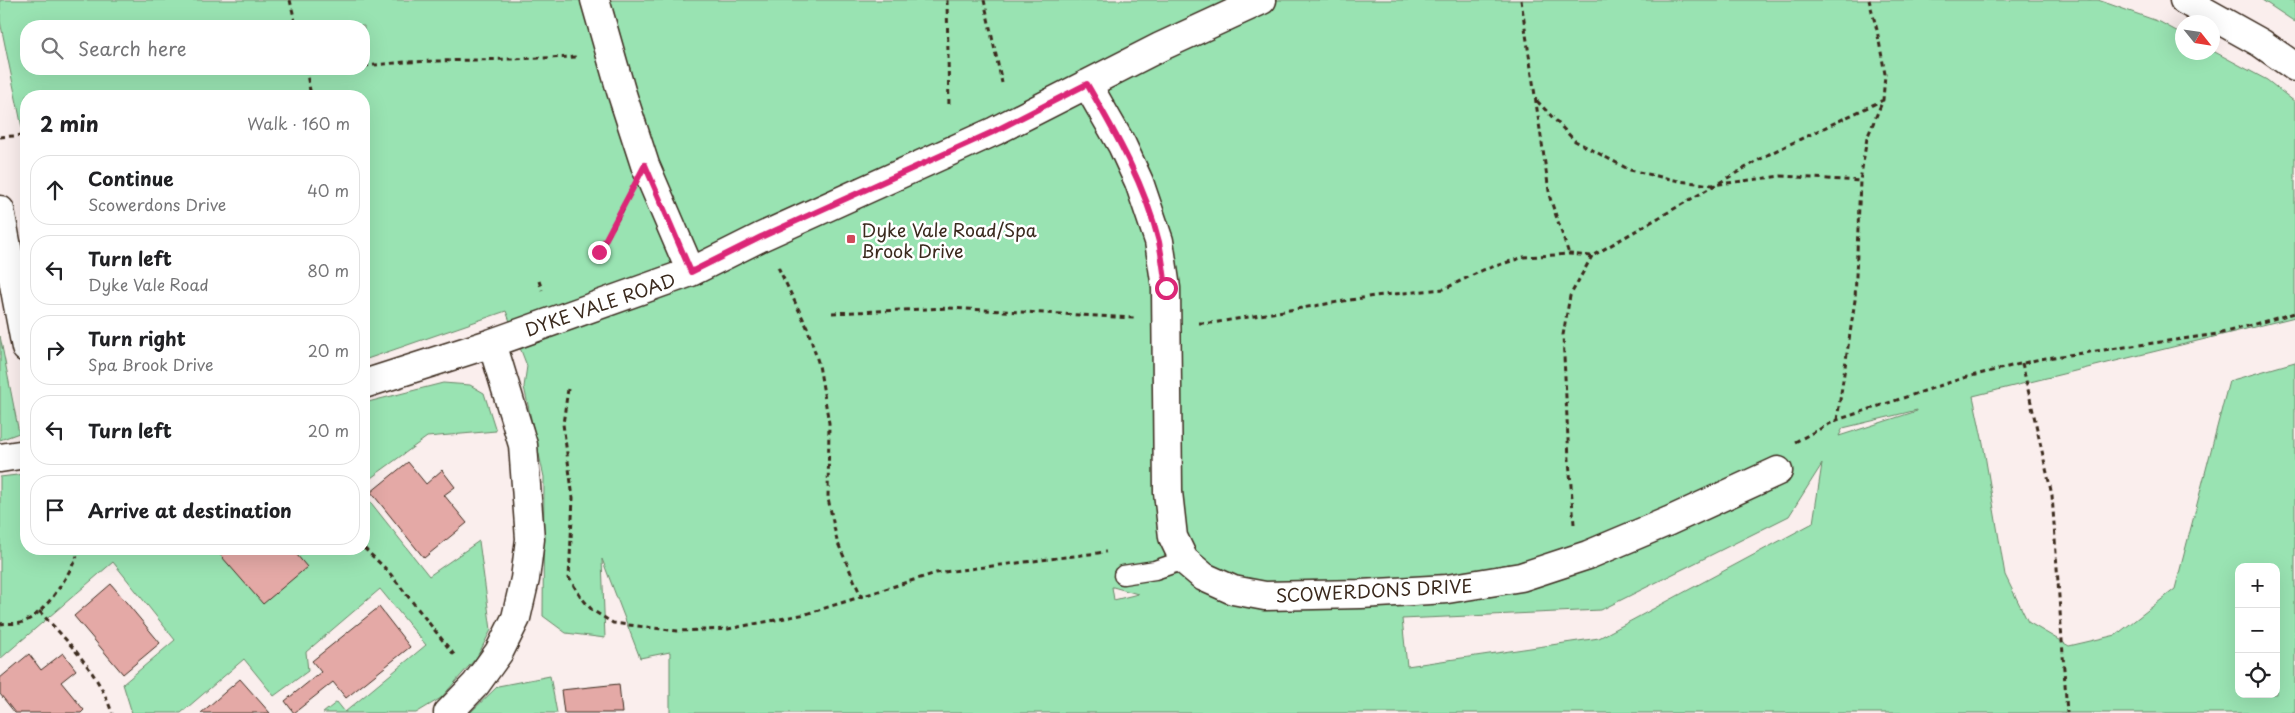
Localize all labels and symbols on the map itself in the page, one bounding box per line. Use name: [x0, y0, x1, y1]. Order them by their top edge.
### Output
north arrow: [2175, 15, 2220, 60]
place label: Dyke Vale Road/Spa Brook Drive: [861, 216, 1037, 264]
marker: Dyke Vale Road/Spa Brook Drive: [845, 233, 857, 245]
route end: [588, 241, 611, 264]
street label: DYKE VALE ROAD: [521, 266, 679, 342]
route start: [1155, 277, 1178, 300]
street label: SCOWERDONS DRIVE: [1275, 571, 1473, 609]

